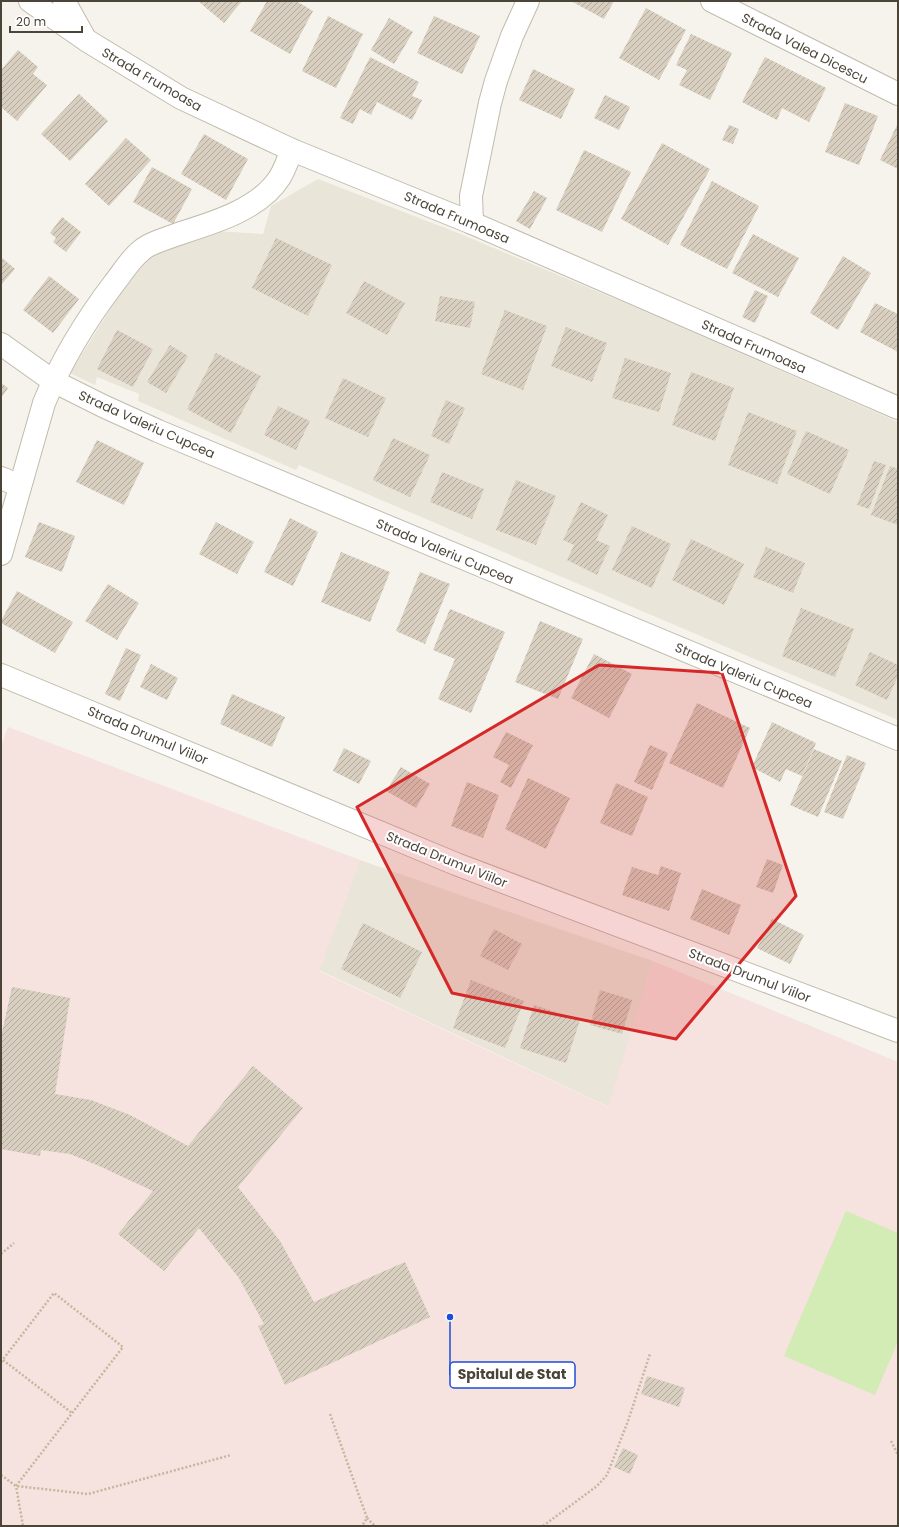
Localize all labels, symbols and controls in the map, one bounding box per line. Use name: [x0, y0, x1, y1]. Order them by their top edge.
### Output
scale bar: [10, 8, 82, 34]
street label: Strada Valea Dicescu: [738, 8, 871, 89]
text: 20 m: [16, 13, 46, 30]
street label: Strada Frumoasa: [98, 43, 205, 116]
street label: Strada Frumoasa: [401, 187, 512, 248]
street label: Strada Frumoasa: [698, 315, 809, 378]
street label: Strada Valeriu Cupcea: [76, 386, 218, 463]
street label: Strada Valeriu Cupcea: [373, 514, 516, 589]
street label: Strada Valeriu Cupcea: [672, 638, 815, 713]
street label: Strada Drumul Viilor: [85, 701, 211, 770]
street label: Strada Drumul Viilor: [383, 826, 510, 893]
street label: Strada Drumul Viilor: [686, 943, 814, 1008]
callout: Spitalul de Stat: [450, 1362, 575, 1388]
text: Spitalul de Stat: [458, 1364, 567, 1384]

